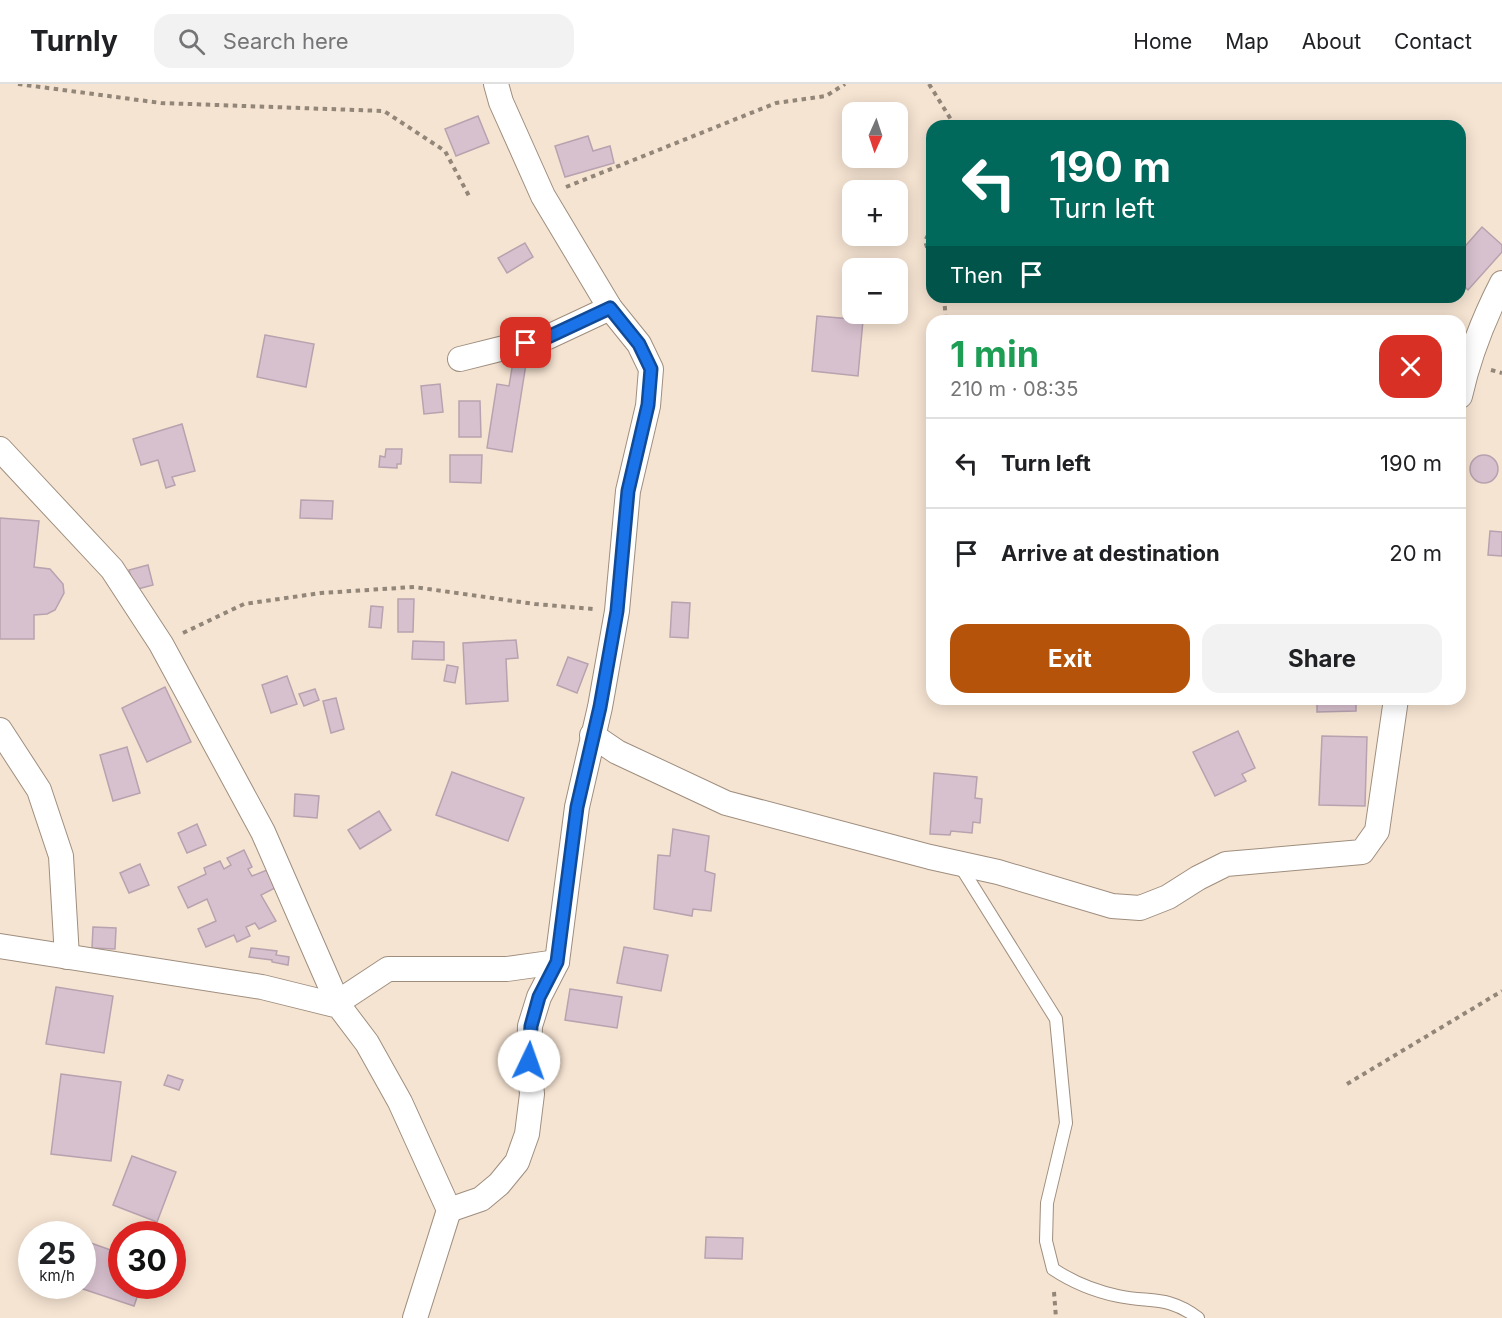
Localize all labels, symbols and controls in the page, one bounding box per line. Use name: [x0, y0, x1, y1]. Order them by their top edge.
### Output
search box: [154, 14, 574, 68]
text: Turnly: [30, 24, 118, 58]
icon: search: [175, 25, 208, 58]
text: Search here: [223, 28, 349, 54]
text: Home: [1133, 29, 1192, 54]
text: Map: [1225, 29, 1269, 54]
text: About: [1302, 29, 1361, 54]
text: Contact: [1394, 29, 1472, 54]
north arrow: [842, 102, 908, 168]
map controls: [842, 102, 908, 324]
text: 190 m: [1049, 141, 1171, 192]
icon: left: [950, 144, 1028, 222]
button: +: [842, 180, 908, 246]
text: Turn left: [1049, 192, 1155, 225]
button: −: [842, 258, 908, 324]
icon: arrive: [1015, 258, 1048, 291]
text: Then: [950, 262, 1003, 288]
pin: [500, 317, 551, 368]
icon: arrive: [509, 326, 542, 359]
text: 1 min: [950, 332, 1039, 376]
button: close: [1379, 335, 1442, 398]
text: 210 m · 08:35: [950, 377, 1078, 401]
icon: left: [950, 447, 983, 480]
text: Turn left: [1001, 450, 1091, 476]
text: 190 m: [1380, 450, 1442, 476]
icon: arrive: [950, 537, 983, 570]
text: Arrive at destination: [1001, 540, 1220, 566]
text: 20 m: [1389, 540, 1442, 566]
button: Exit: [950, 624, 1190, 693]
button: Share: [1202, 624, 1442, 693]
position arrow: [497, 1029, 561, 1093]
speed limit sign: 30: [108, 1221, 186, 1299]
text: 25: [38, 1235, 76, 1271]
text: km/h: [39, 1266, 75, 1285]

